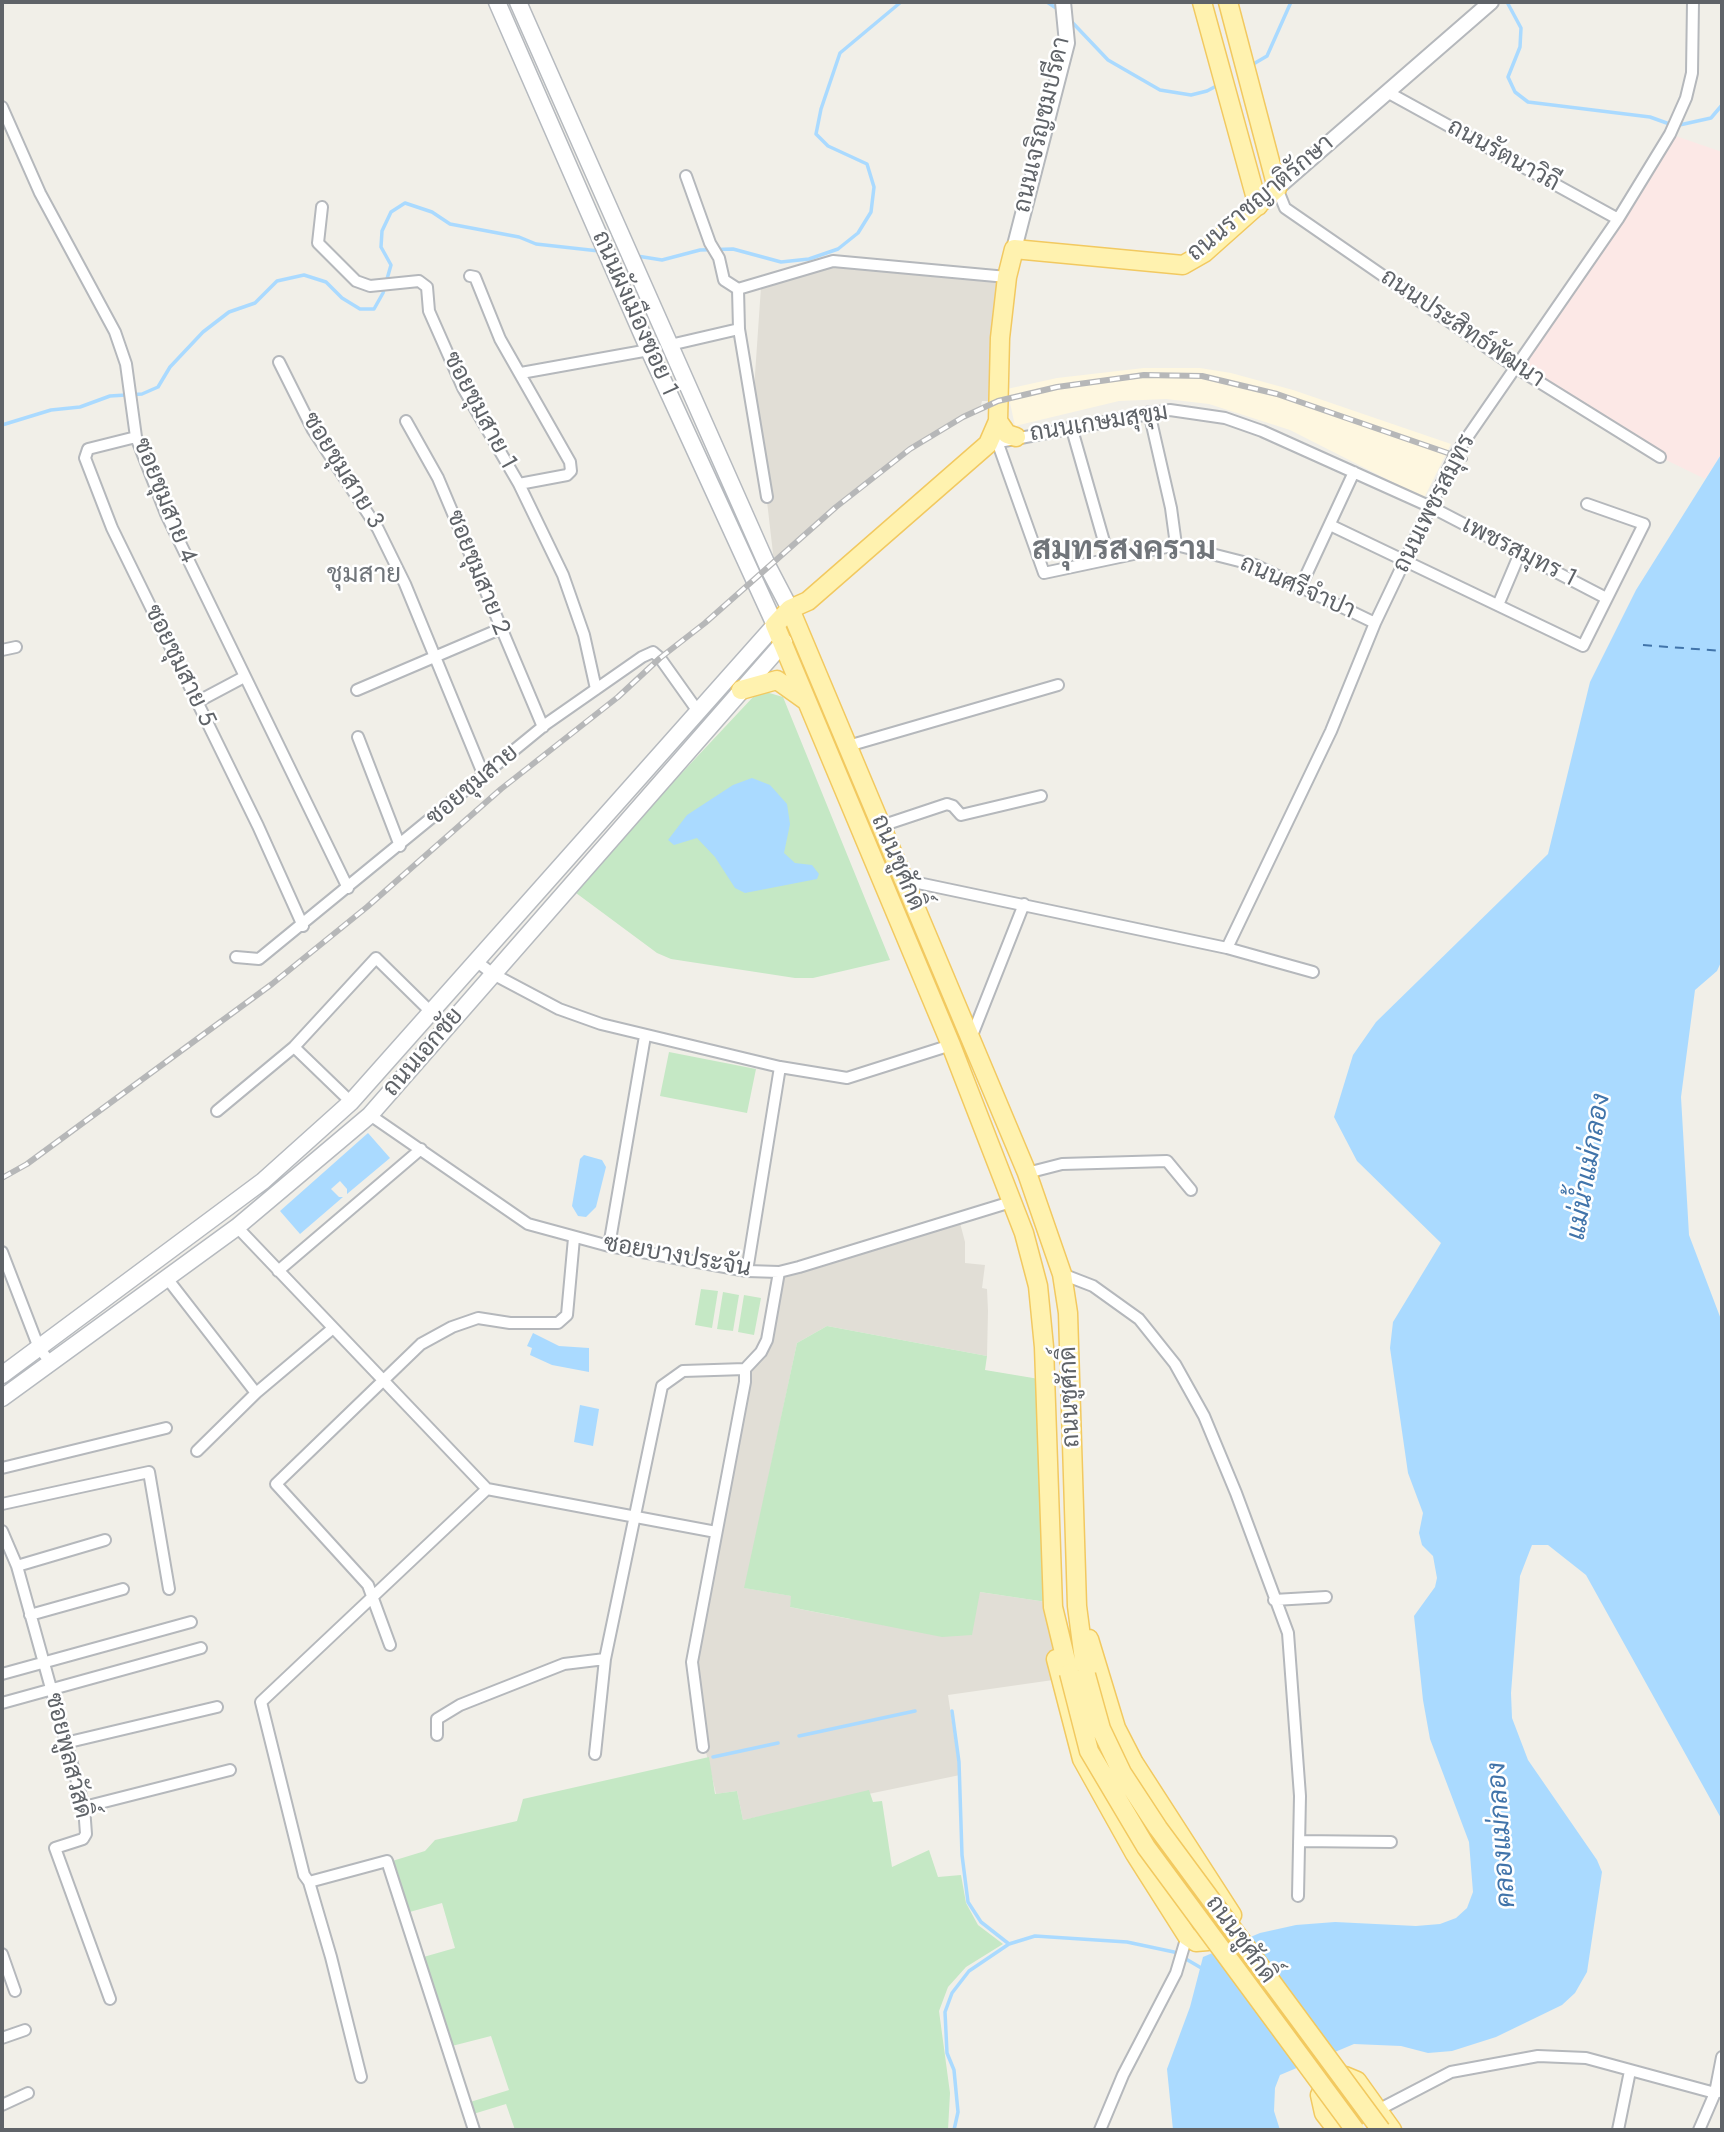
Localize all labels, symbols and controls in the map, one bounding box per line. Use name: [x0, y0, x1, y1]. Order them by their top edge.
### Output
street label: ถนนเจริญชมปรีดา: [1009, 34, 1077, 216]
street label: ถนนรัตนาวิถี: [1442, 113, 1564, 199]
street label: ถนนราชญาติรักษา: [1182, 130, 1340, 268]
street label: ถนนผังเมืองซอย 1: [585, 227, 683, 401]
street label: ถนนประสิทธ์พัฒนา: [1375, 264, 1549, 394]
street label: ซอยชุมสาย 1: [436, 347, 522, 475]
street label: ถนนเกษมสุขุม: [1028, 399, 1170, 449]
street label: ซอยชุมสาย 3: [295, 408, 389, 534]
street label: ถนนเพชรสมุทร: [1388, 430, 1482, 578]
street label: ซอยชุมสาย 4: [126, 434, 202, 568]
street label: ซอยชุมสาย 2: [439, 506, 515, 640]
street label: เพชรสมุทร 1: [1457, 512, 1581, 594]
district label: สมุทรสงคราม: [1032, 532, 1216, 570]
street label: ถนนศรีจำปา: [1235, 550, 1359, 626]
district label: ชุมสาย: [327, 560, 401, 592]
street label: ซอยชุมสาย 5: [137, 600, 221, 732]
street label: ซอยชุมสาย: [421, 739, 525, 833]
street label: ถนนชูศักดิ์: [864, 811, 930, 915]
street label: ถนนเอกชัย: [378, 1003, 470, 1103]
water label: แม่น้ำแม่กลอง: [1562, 1091, 1618, 1243]
street label: ซอยบางประจัน: [601, 1230, 753, 1284]
street label: ถนนชูศักดิ์: [1055, 1346, 1087, 1448]
street label: ซอยพูลสวัสดิ์: [38, 1690, 96, 1822]
water label: คลองแม่กลอง: [1482, 1761, 1524, 1909]
street label: ถนนชูศักดิ์: [1199, 1890, 1281, 1990]

